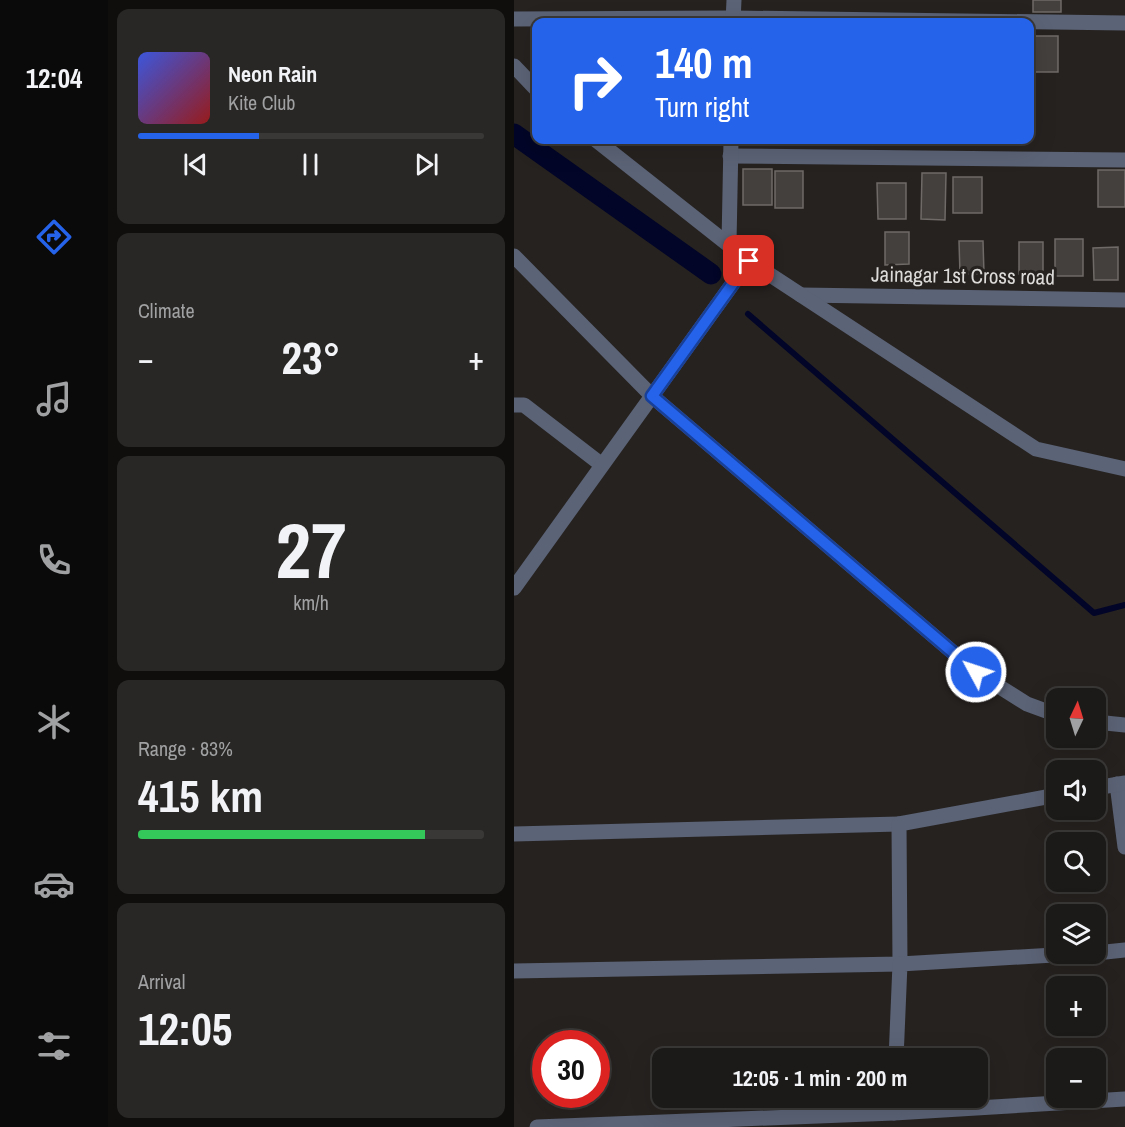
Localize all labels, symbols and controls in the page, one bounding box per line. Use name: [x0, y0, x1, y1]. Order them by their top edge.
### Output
text: 140 m: [655, 35, 753, 91]
icon: right: [556, 42, 634, 120]
text: Neon Rain: [228, 59, 317, 89]
text: 12:04: [26, 60, 82, 96]
text: Kite Club: [228, 89, 295, 116]
text: Turn right: [655, 89, 749, 125]
icon: previous: [179, 148, 212, 181]
icon: pause: [294, 148, 327, 181]
icon: next: [410, 148, 443, 181]
icon: directions: [33, 216, 75, 258]
pin: [723, 235, 774, 286]
icon: arrive: [732, 244, 765, 277]
street label: Jainagar 1st Cross road: [871, 259, 1055, 292]
text: Climate: [138, 297, 195, 324]
text: 23°: [281, 327, 341, 388]
text: −: [138, 336, 154, 380]
text: +: [468, 336, 484, 380]
icon: music: [33, 378, 75, 420]
text: 27: [275, 497, 347, 602]
icon: phone: [33, 539, 75, 581]
text: km/h: [293, 589, 329, 616]
position arrow: [944, 640, 1008, 704]
north arrow: [1046, 688, 1106, 748]
map controls: [1046, 688, 1106, 1108]
icon: climate: [33, 701, 75, 743]
text: Range · 83%: [138, 735, 233, 762]
button: sound: [1046, 760, 1106, 820]
text: 415 km: [138, 765, 263, 826]
button: search: [1046, 832, 1106, 892]
icon: car: [33, 863, 75, 905]
button: layers: [1046, 904, 1106, 964]
text: Arrival: [138, 968, 185, 995]
button: +: [1046, 976, 1106, 1036]
text: 12:05: [138, 998, 232, 1059]
icon: filters: [33, 1025, 75, 1067]
speed limit sign: 30: [532, 1030, 610, 1108]
button: −: [1046, 1048, 1106, 1108]
text: 12:05 · 1 min · 200 m: [733, 1063, 907, 1093]

